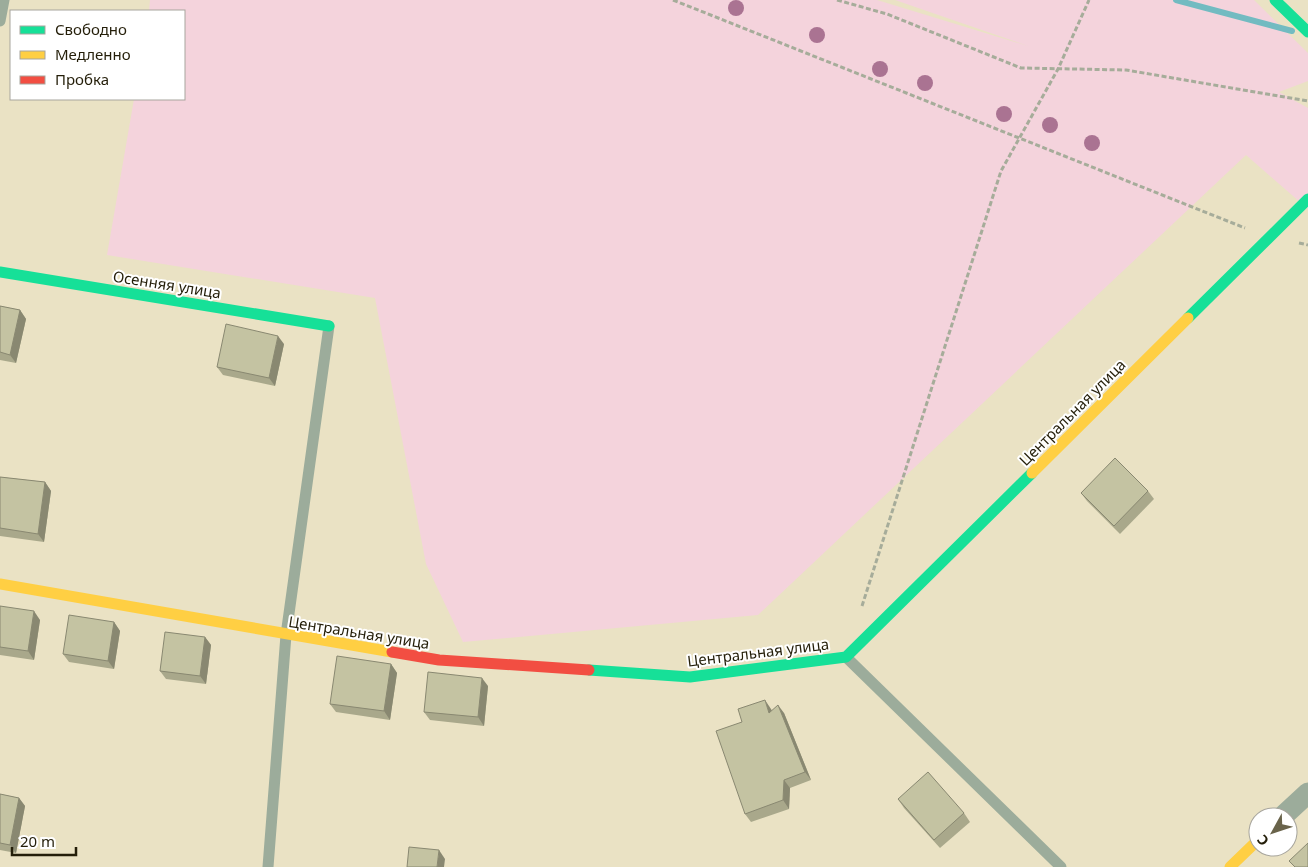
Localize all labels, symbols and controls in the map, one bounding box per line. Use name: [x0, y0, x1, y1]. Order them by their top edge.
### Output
legend: [10, 10, 185, 100]
text: Свободно: [55, 19, 127, 39]
text: Медленно: [55, 44, 131, 64]
text: Пробка: [55, 69, 109, 89]
street label: Осенняя улица: [112, 266, 222, 302]
street label: Центральная улица: [1015, 355, 1129, 469]
street label: Центральная улица: [287, 611, 431, 653]
street label: Центральная улица: [686, 633, 830, 671]
north arrow: [1248, 807, 1298, 857]
scale bar: [12, 824, 76, 856]
text: 20 m: [20, 831, 55, 851]
text: С: [1252, 831, 1273, 850]

